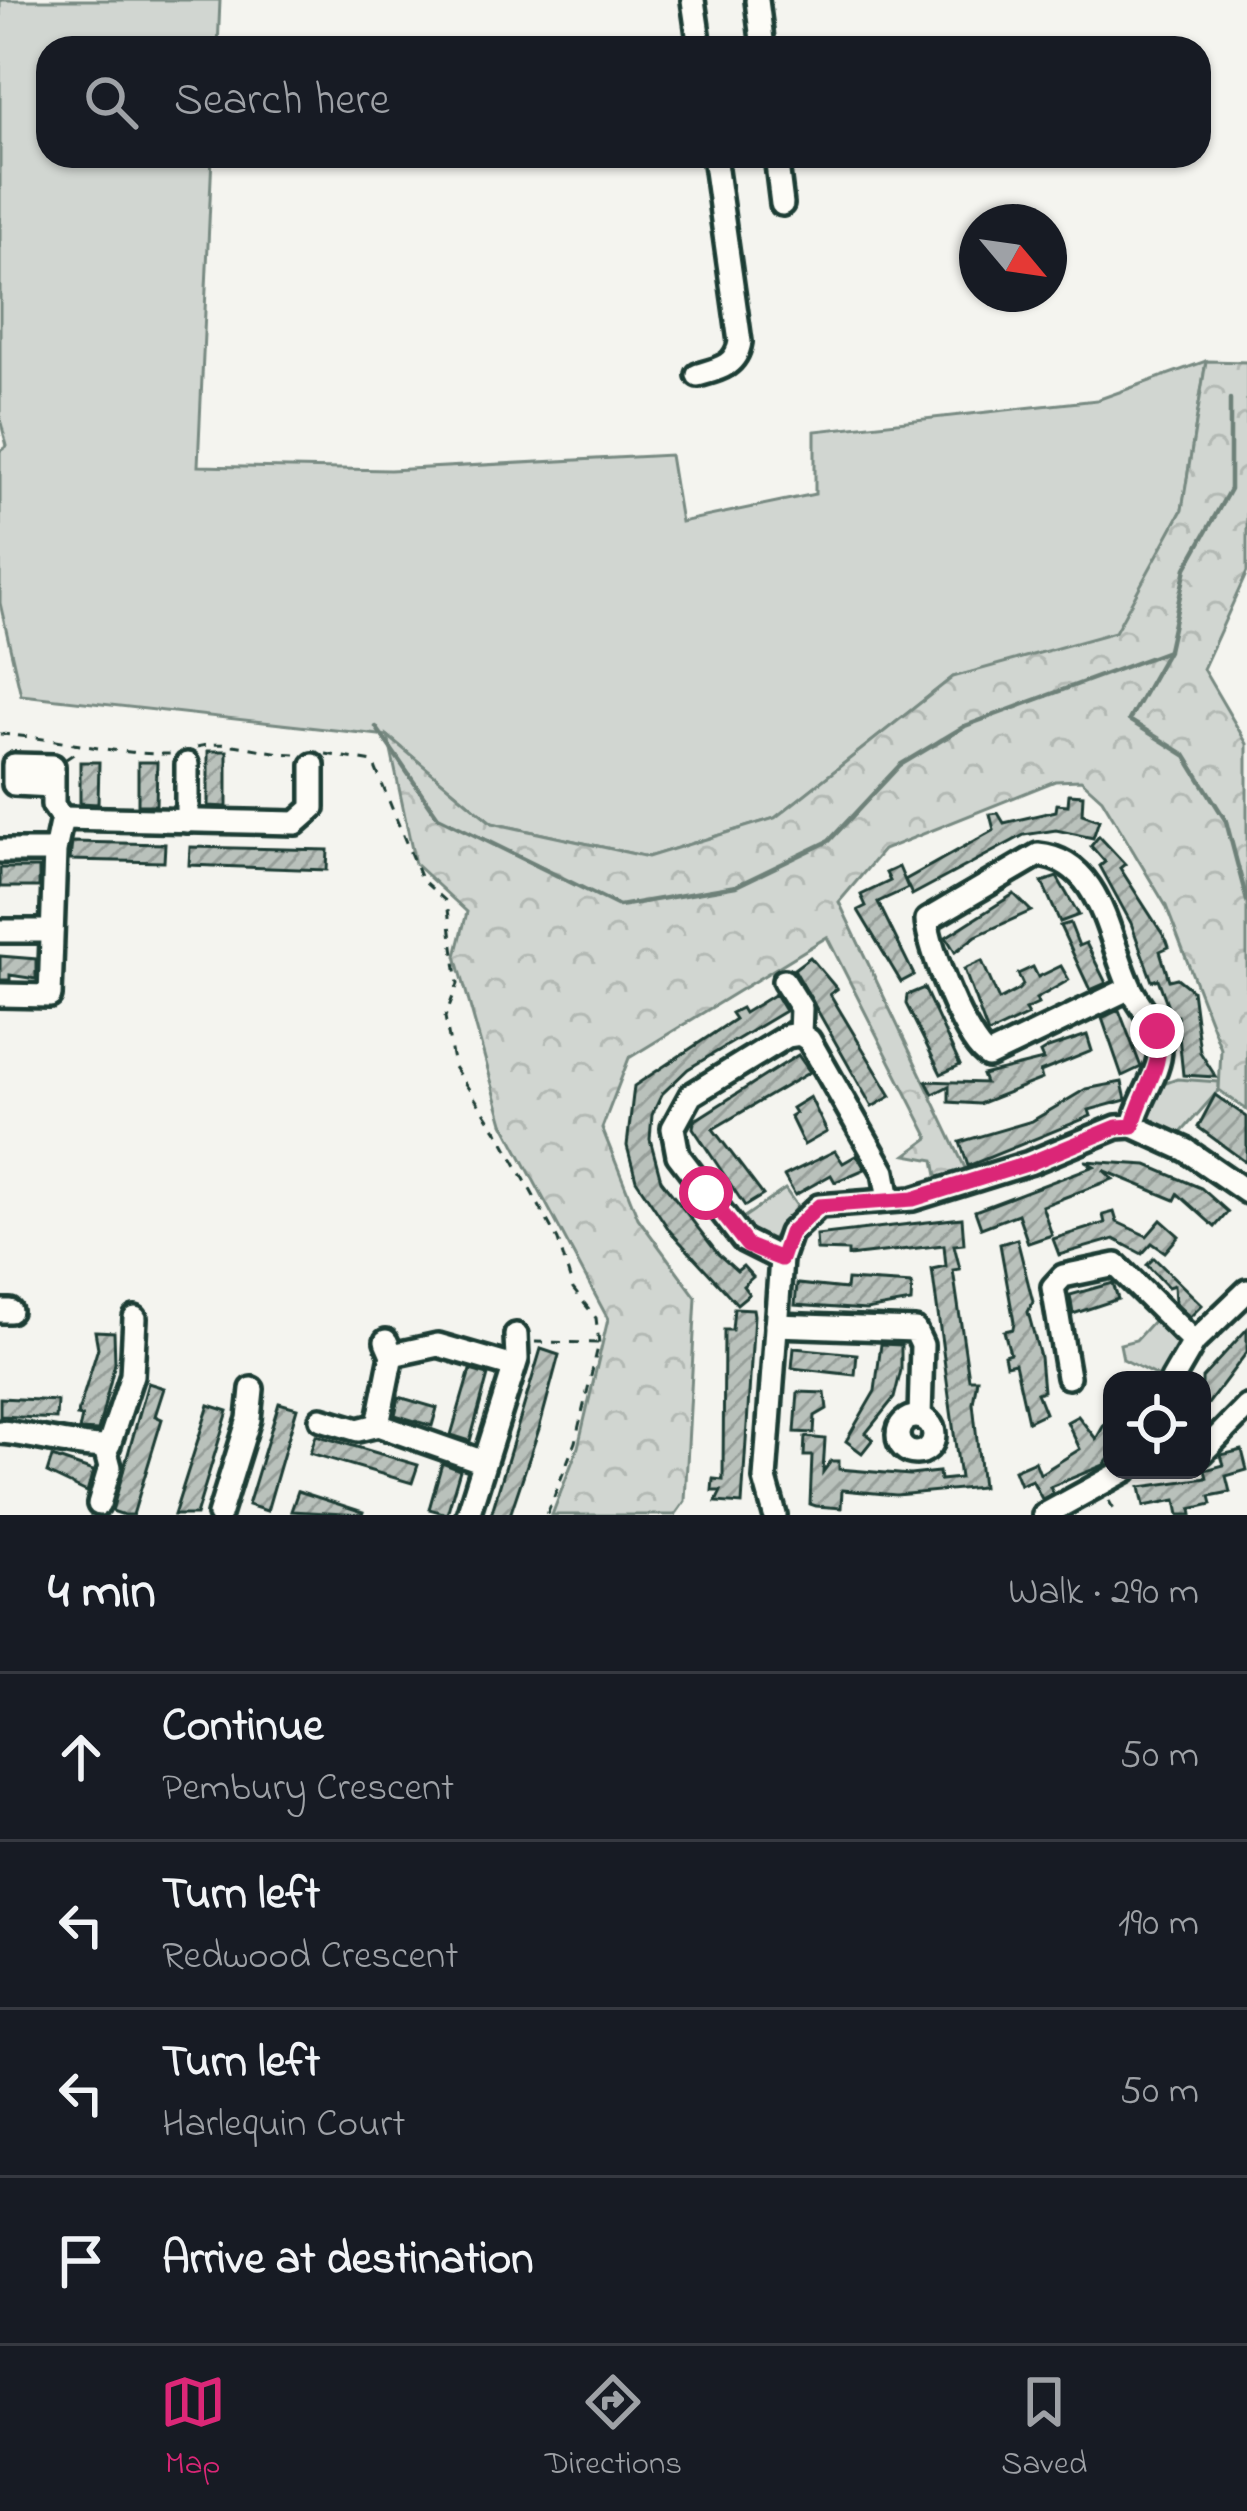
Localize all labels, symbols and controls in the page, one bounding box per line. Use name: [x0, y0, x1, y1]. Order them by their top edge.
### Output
search box: [36, 36, 1211, 168]
icon: search: [78, 69, 144, 135]
text: Search here: [174, 69, 390, 135]
north arrow: [959, 204, 1067, 312]
route end: [1130, 1004, 1184, 1058]
route start: [679, 1166, 733, 1220]
map controls: [1103, 1371, 1211, 1479]
button: locate: [1103, 1371, 1211, 1479]
text: 4 min: [48, 1556, 156, 1631]
text: Walk · 290 m: [1008, 1565, 1199, 1622]
text: Continue: [162, 1695, 323, 1761]
icon: ahead: [48, 1724, 114, 1790]
text: 50 m: [1120, 1728, 1199, 1785]
text: Pembury Crescent: [162, 1761, 454, 1818]
text: Turn left: [162, 1863, 320, 1929]
icon: left: [48, 1892, 114, 1958]
text: 190 m: [1118, 1896, 1199, 1953]
text: Redwood Crescent: [162, 1929, 458, 1986]
text: Turn left: [162, 2031, 320, 2097]
icon: left: [48, 2060, 114, 2126]
text: 50 m: [1120, 2064, 1199, 2121]
text: Harlequin Court: [162, 2097, 405, 2154]
icon: arrive: [48, 2228, 114, 2294]
text: Arrive at destination: [162, 2228, 533, 2294]
tab: Map: [160, 2369, 226, 2489]
tab: Directions: [545, 2369, 682, 2489]
tab: Saved: [1001, 2369, 1087, 2489]

